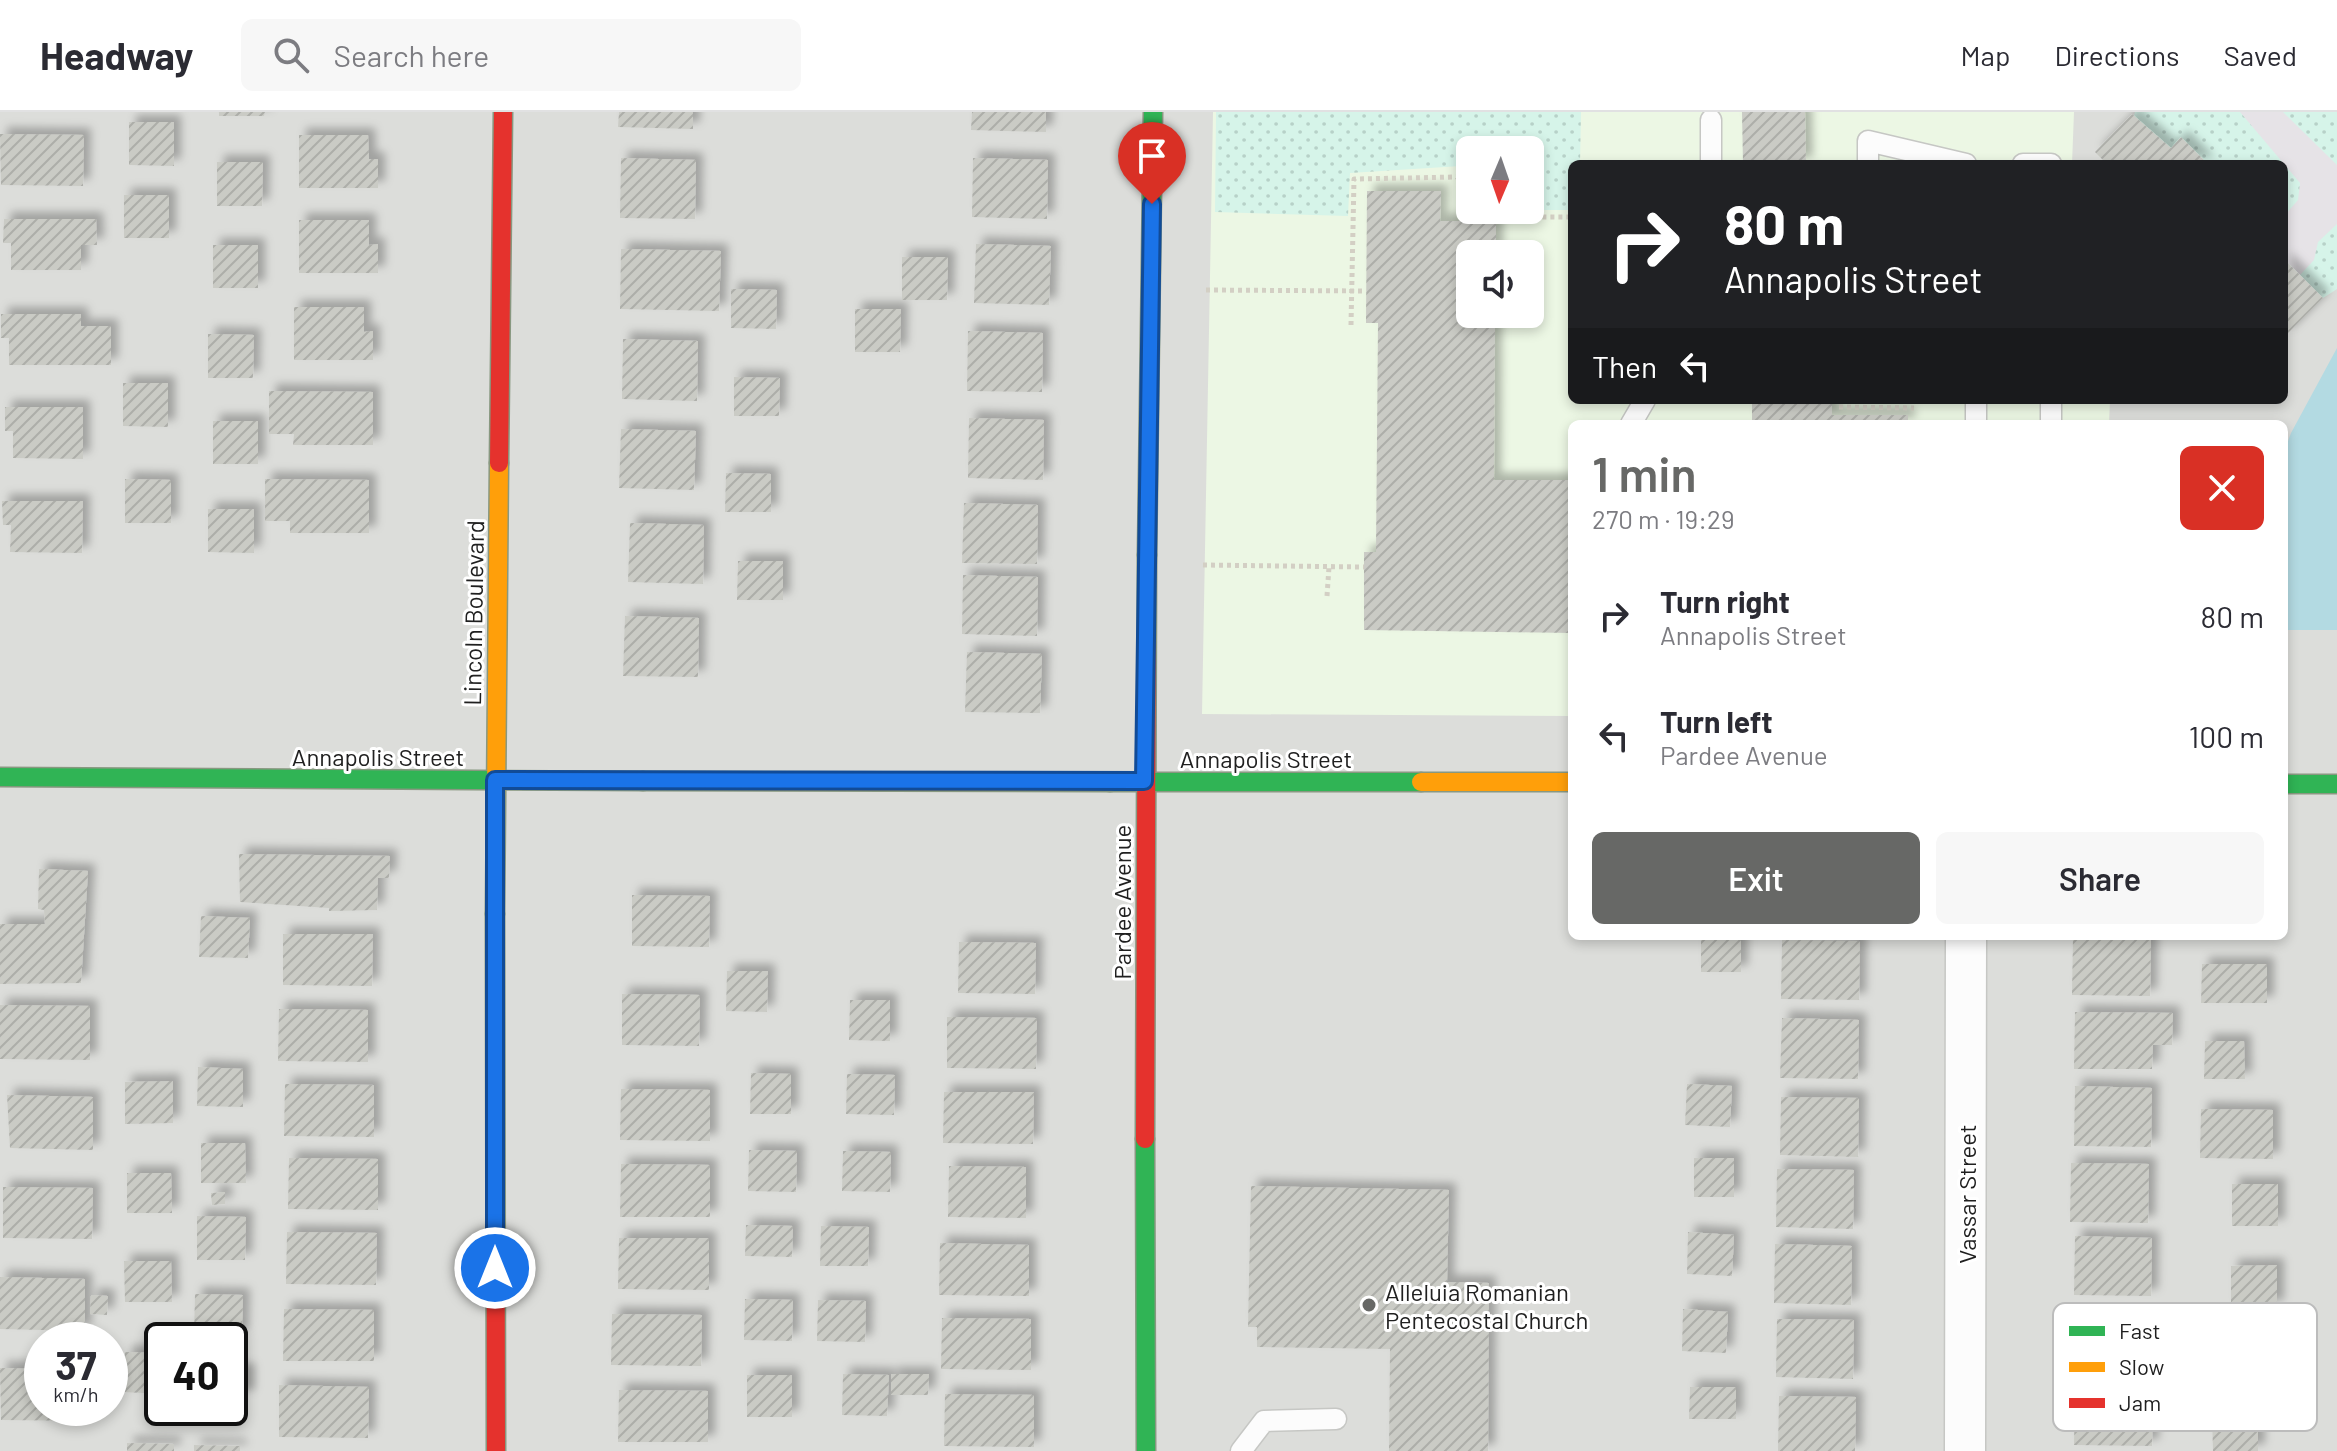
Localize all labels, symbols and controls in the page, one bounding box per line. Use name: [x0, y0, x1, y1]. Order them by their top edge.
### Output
search box: [241, 19, 801, 91]
text: Headway: [40, 32, 193, 78]
icon: search: [269, 33, 313, 77]
text: Search here: [333, 37, 489, 73]
text: Map: [1961, 38, 2010, 72]
text: Directions: [2054, 38, 2180, 72]
text: Saved: [2224, 38, 2297, 72]
pin: [1118, 122, 1186, 204]
icon: arrive: [1130, 134, 1174, 178]
north arrow: [1456, 136, 1544, 224]
map controls: [1456, 136, 1544, 328]
text: 80 m: [1724, 189, 1844, 256]
icon: right: [1592, 192, 1696, 296]
button: sound: [1456, 240, 1544, 328]
text: Annapolis Street: [1724, 257, 1983, 300]
icon: left: [1673, 344, 1717, 388]
text: Then: [1592, 348, 1657, 384]
text: 1 min: [1592, 444, 1697, 502]
button: close: [2180, 446, 2264, 530]
text: 270 m · 19:29: [1592, 503, 1734, 534]
street label: Lincoln Boulevard: [457, 520, 489, 706]
text: Turn right: [1660, 583, 1790, 619]
icon: right: [1592, 594, 1636, 638]
text: 80 m: [2201, 598, 2264, 634]
text: Annapolis Street: [1660, 619, 1847, 650]
text: Turn left: [1660, 703, 1773, 739]
icon: left: [1592, 714, 1636, 758]
text: 100 m: [2189, 718, 2264, 754]
text: Pardee Avenue: [1660, 739, 1828, 770]
street label: Annapolis Street: [292, 742, 464, 771]
street label: Annapolis Street: [1180, 744, 1352, 773]
street label: Pardee Avenue: [1107, 825, 1136, 979]
button: Exit: [1592, 832, 1920, 924]
button: Share: [1936, 832, 2264, 924]
street label: Vassar Street: [1952, 1124, 1981, 1264]
position arrow: [453, 1226, 537, 1310]
place label: Alleluia Romanian Pentecostal Church: [1385, 1277, 1588, 1334]
marker: Alleluia Romanian Pentecostal Church: [1360, 1296, 1378, 1314]
legend: [2053, 1303, 2317, 1431]
text: Fast: [2119, 1317, 2161, 1343]
speed limit sign: 40: [144, 1322, 248, 1426]
text: 37: [55, 1340, 97, 1388]
text: Slow: [2119, 1353, 2164, 1379]
text: km/h: [53, 1382, 99, 1406]
text: Jam: [2119, 1389, 2161, 1415]

